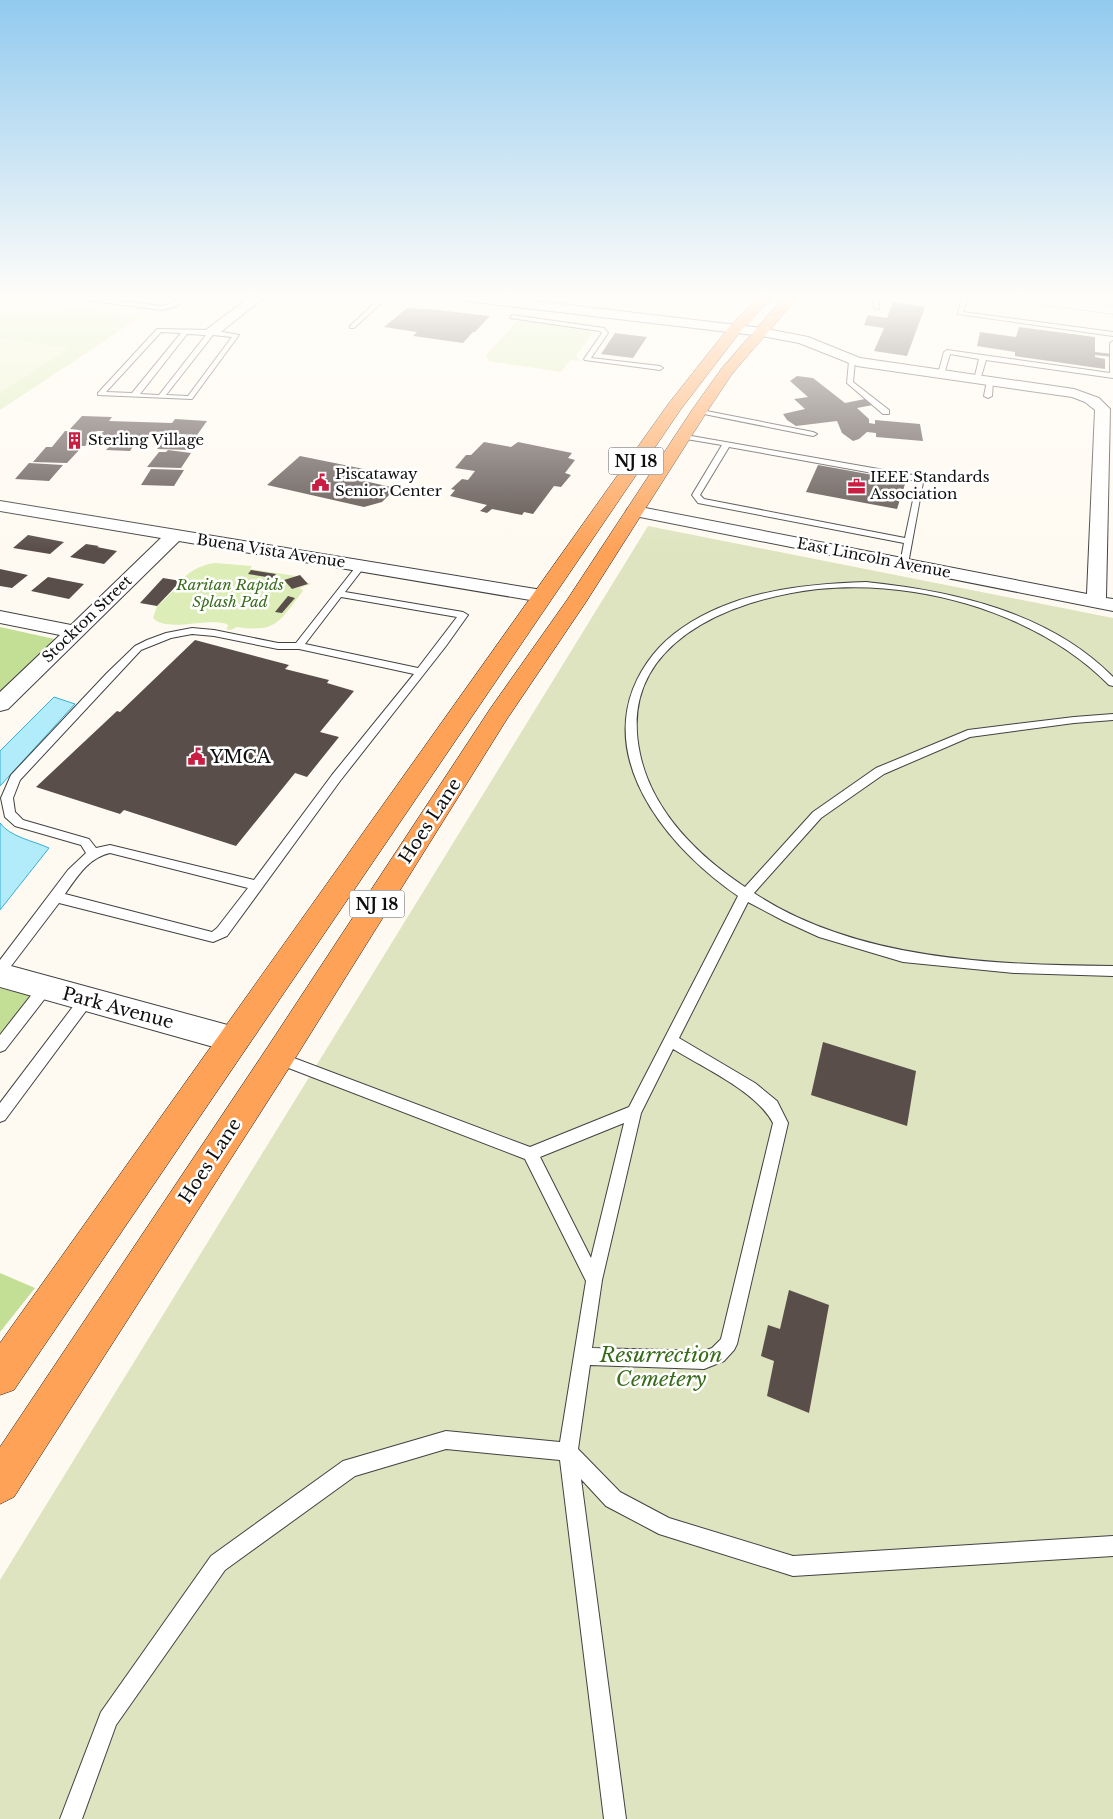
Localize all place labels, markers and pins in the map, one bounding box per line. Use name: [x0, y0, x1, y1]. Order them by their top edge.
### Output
building icon: Sterling Village: [64, 430, 84, 450]
place label: Sterling Village: [88, 430, 204, 449]
place label: Piscataway Senior Center: [335, 464, 443, 500]
place label: IEEE Standards Association: [869, 467, 990, 503]
public building icon: Piscataway Senior Center: [311, 473, 331, 493]
office icon: IEEE Standards Association: [846, 476, 866, 496]
place label: YMCA: [209, 746, 272, 768]
public building icon: YMCA: [186, 747, 206, 767]

